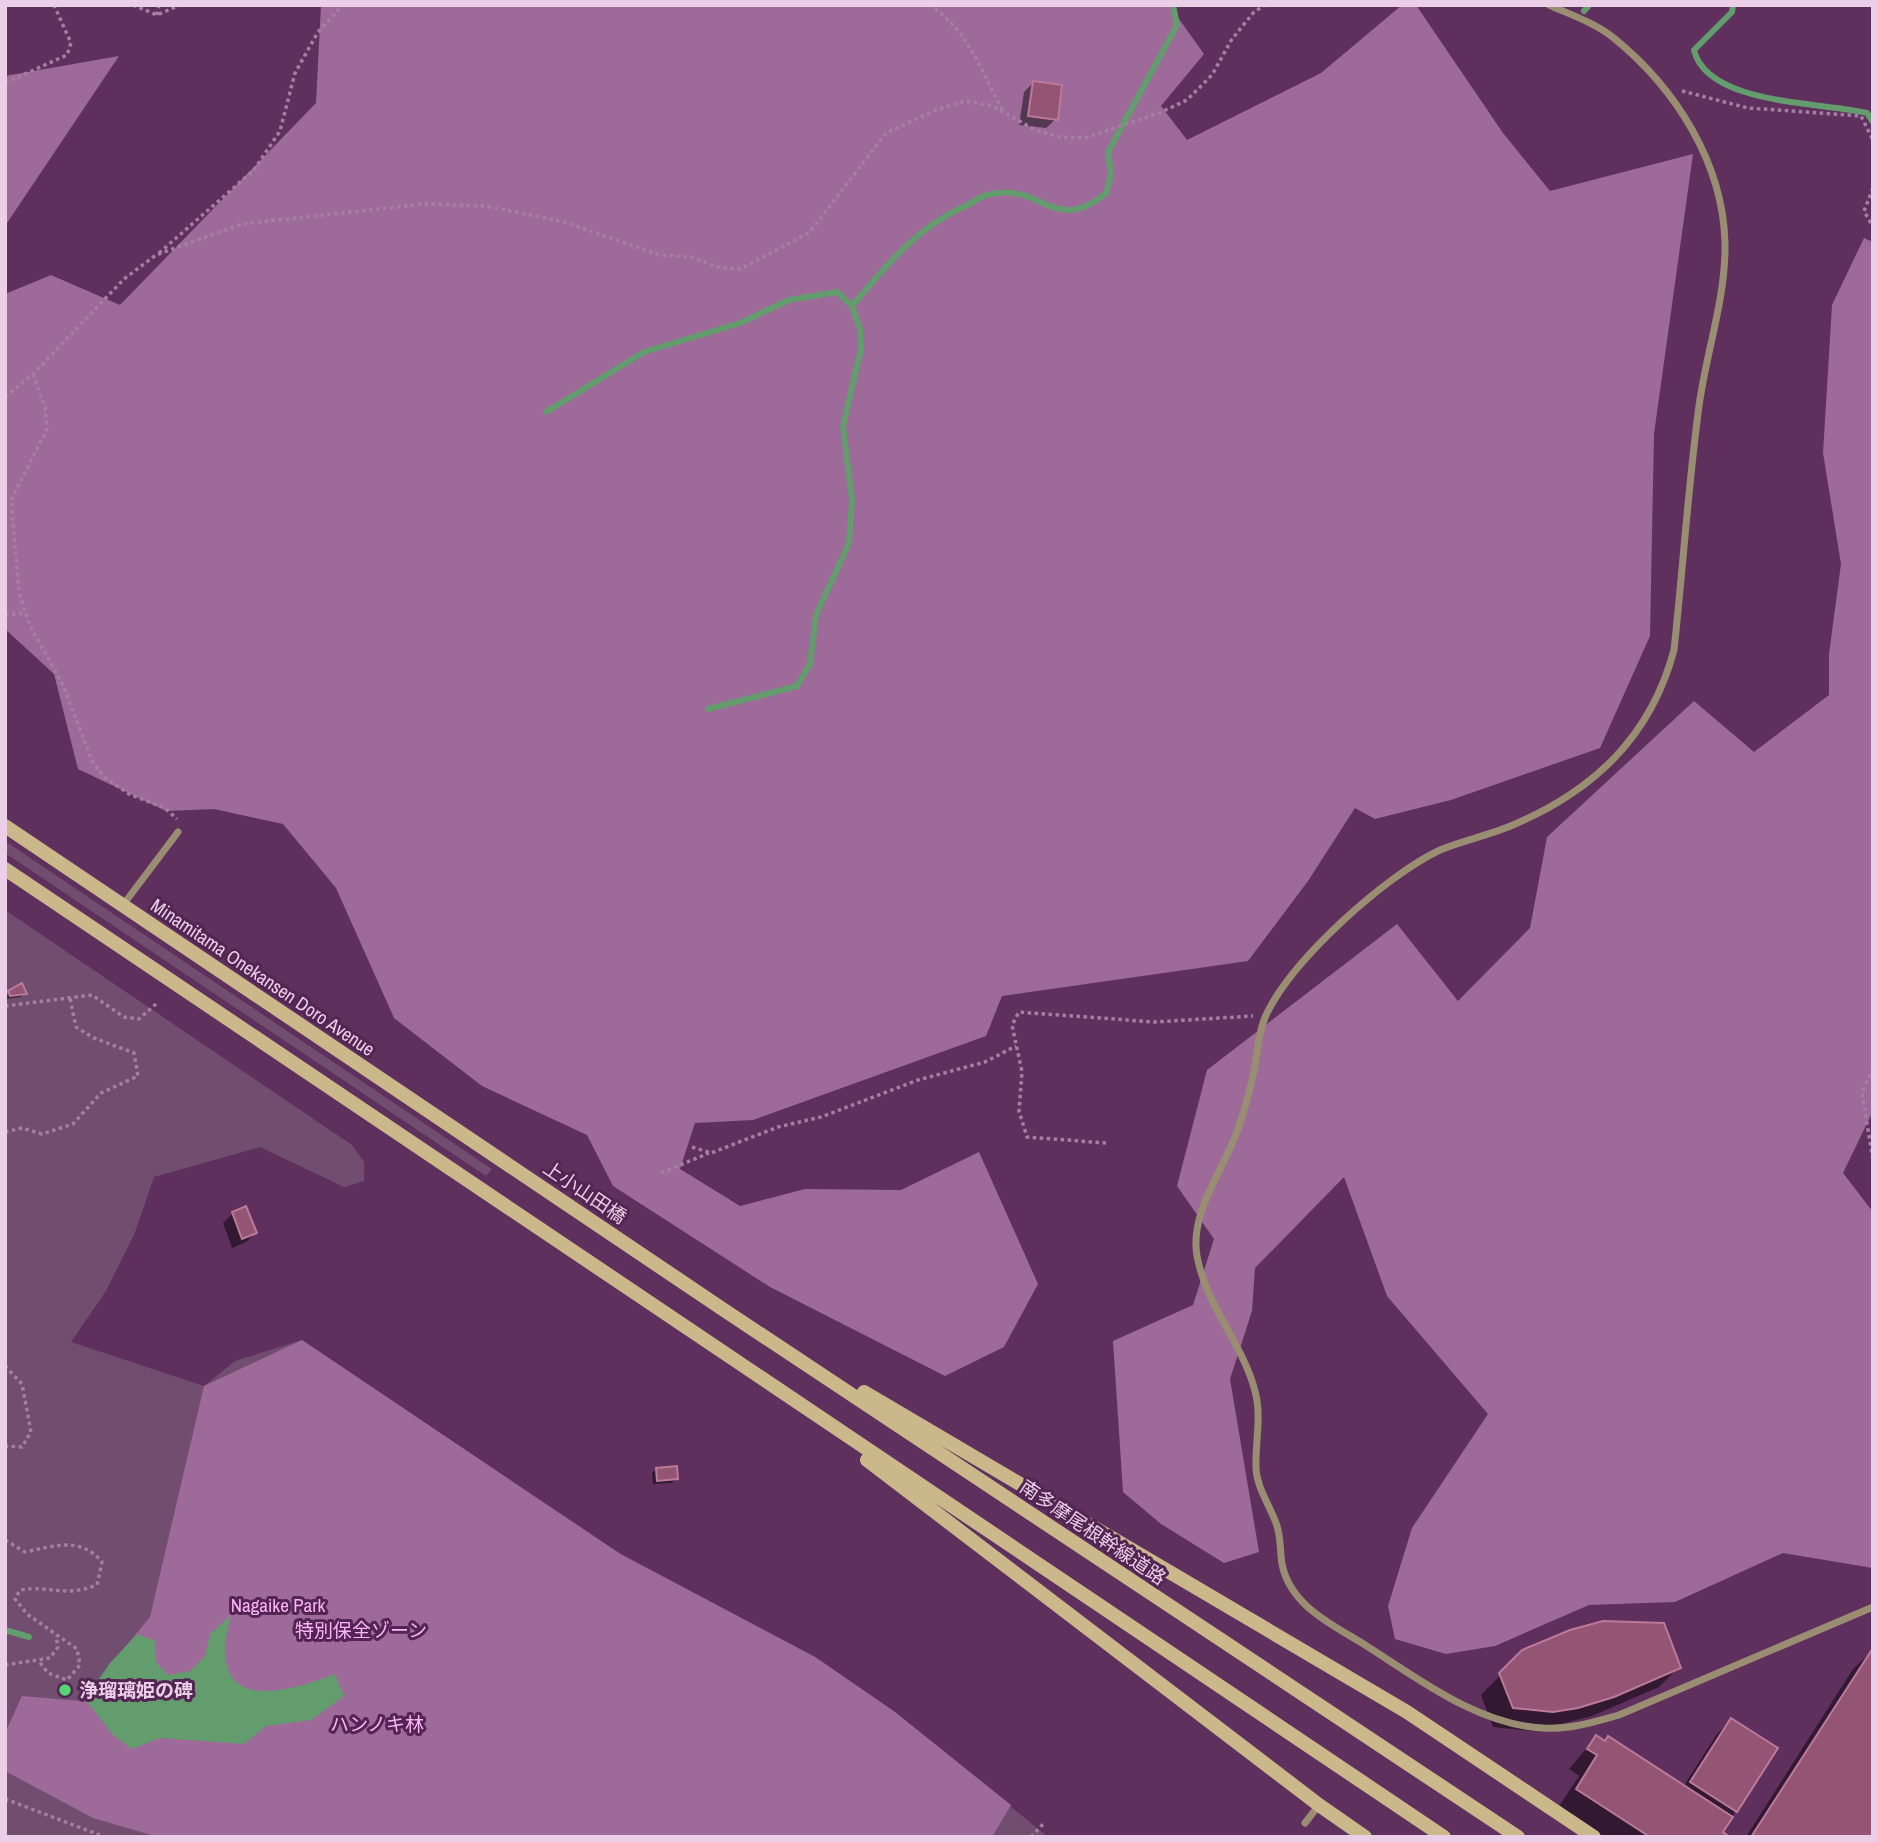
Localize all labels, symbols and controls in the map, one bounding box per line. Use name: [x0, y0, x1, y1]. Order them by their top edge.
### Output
street label: Minamitama Onekansen Doro Avenue: [146, 892, 380, 1062]
street label: 上小山田橋: [538, 1155, 632, 1229]
street label: 南多摩尾根幹線道路: [1015, 1473, 1171, 1591]
park label: Nagaike Park: [231, 1592, 325, 1618]
park label: 特別保全ゾーン: [295, 1617, 427, 1643]
place label: 浄瑠璃姫の碑: [79, 1677, 193, 1703]
marker: 浄瑠璃姫の碑: [57, 1682, 73, 1698]
park label: ハンノキ林: [330, 1711, 424, 1737]

